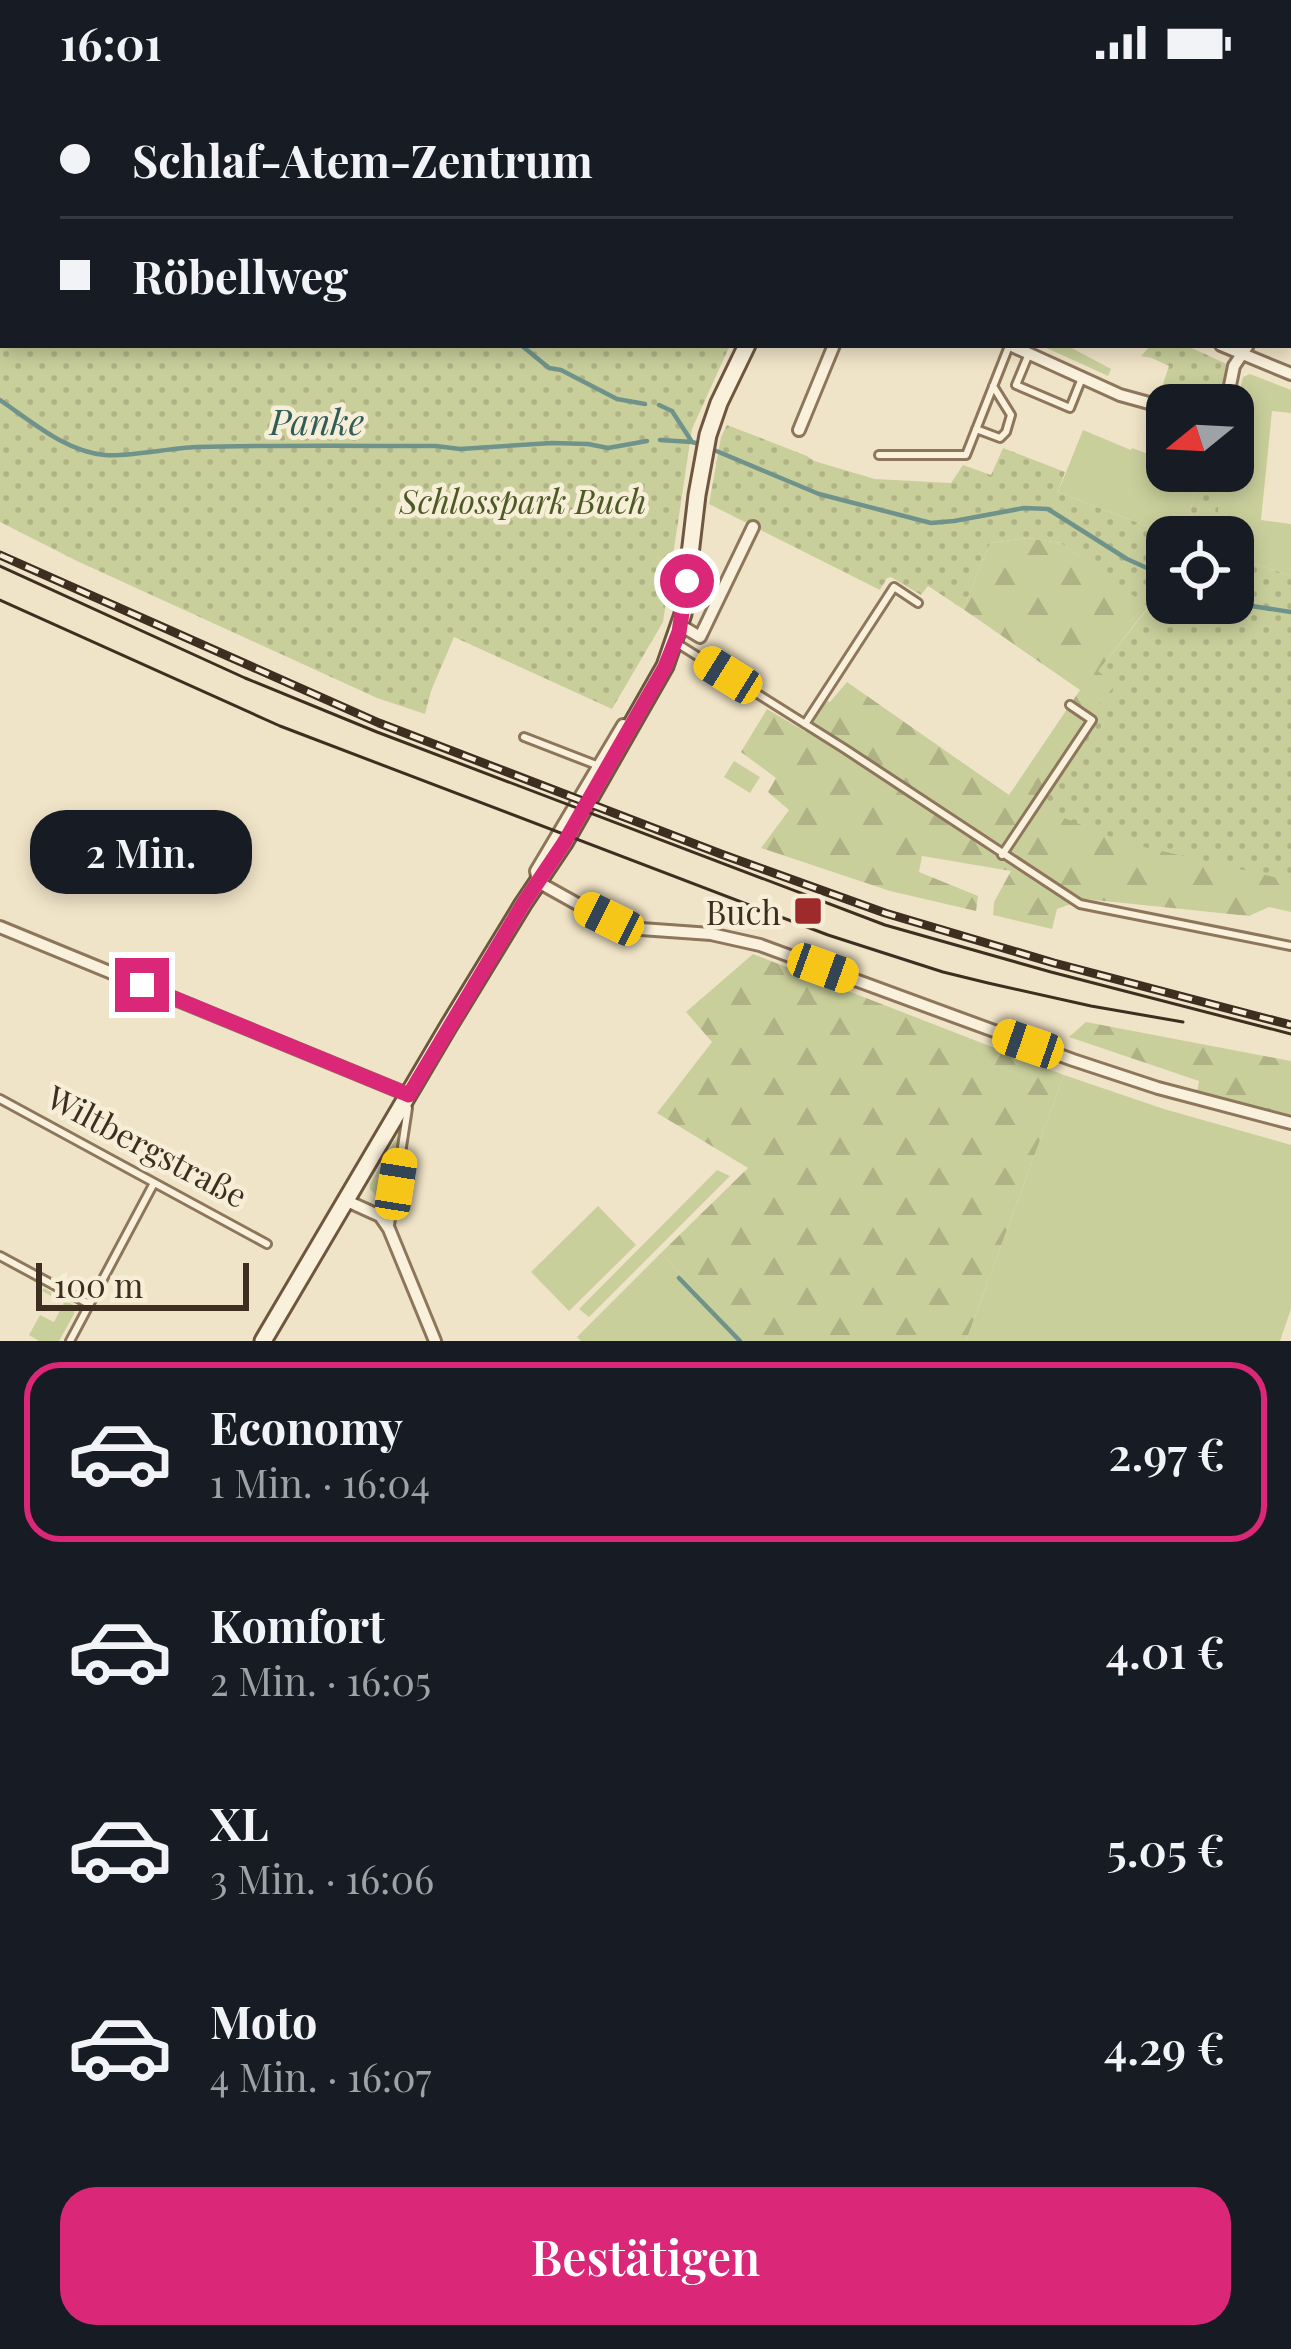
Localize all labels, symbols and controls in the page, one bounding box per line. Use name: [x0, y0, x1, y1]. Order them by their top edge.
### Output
text: 16:01: [60, 12, 162, 72]
text: Schlaf-Atem-Zentrum: [132, 129, 593, 189]
text: Röbellweg: [132, 245, 348, 305]
north arrow: [1146, 384, 1254, 492]
map controls: [1146, 384, 1254, 624]
water label: Panke: [268, 396, 364, 444]
park label: Schlosspark Buch: [399, 478, 646, 522]
button: locate: [1146, 516, 1254, 624]
route start: [660, 554, 714, 608]
car: [688, 641, 768, 709]
callout: 2 Min.: [31, 811, 253, 895]
text: 2 Min.: [86, 826, 196, 878]
car: [569, 887, 649, 951]
place label: Buch: [706, 889, 781, 933]
marker: Buch: [792, 895, 824, 927]
car: [783, 939, 863, 997]
route end: [115, 958, 169, 1012]
car: [988, 1015, 1068, 1073]
street label: Wiltbergstraße: [39, 1073, 256, 1216]
car: [373, 1146, 419, 1222]
scale bar: [36, 1257, 249, 1310]
text: 100 m: [54, 1262, 143, 1306]
text: Economy: [210, 1396, 403, 1456]
icon: car: [66, 1398, 174, 1506]
text: 2.97 €: [1109, 1422, 1225, 1482]
text: 1 Min. · 16:04: [210, 1456, 430, 1508]
text: Komfort: [210, 1594, 385, 1654]
icon: car: [66, 1596, 174, 1704]
text: 4.01 €: [1106, 1620, 1225, 1680]
text: 2 Min. · 16:05: [210, 1654, 431, 1706]
text: XL: [210, 1792, 269, 1852]
icon: car: [66, 1794, 174, 1902]
text: 5.05 €: [1107, 1818, 1225, 1878]
text: 3 Min. · 16:06: [210, 1852, 434, 1904]
text: Moto: [210, 1990, 317, 2050]
icon: car: [66, 1992, 174, 2100]
text: 4.29 €: [1104, 2016, 1225, 2076]
text: 4 Min. · 16:07: [210, 2050, 431, 2102]
button: Bestätigen: [60, 2187, 1231, 2325]

